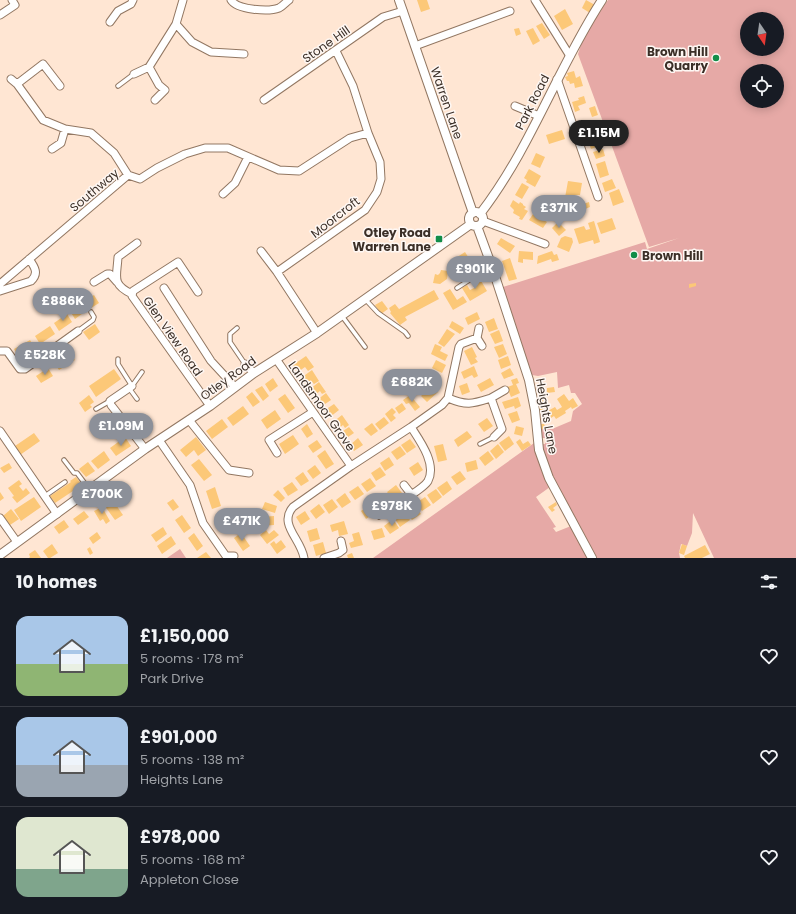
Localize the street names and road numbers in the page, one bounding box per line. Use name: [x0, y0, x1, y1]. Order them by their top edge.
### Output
street label: Stone Hill: [299, 21, 353, 67]
street label: Warren Lane: [427, 65, 467, 141]
street label: Park Road: [511, 71, 553, 133]
street label: Southway: [66, 164, 122, 216]
street label: Moorcroft: [307, 192, 363, 242]
street label: Glen View Road: [139, 293, 207, 379]
street label: Otley Road: [197, 352, 259, 404]
street label: Landsmoor Grove: [285, 358, 359, 454]
street label: Heights Lane: [532, 377, 562, 455]

